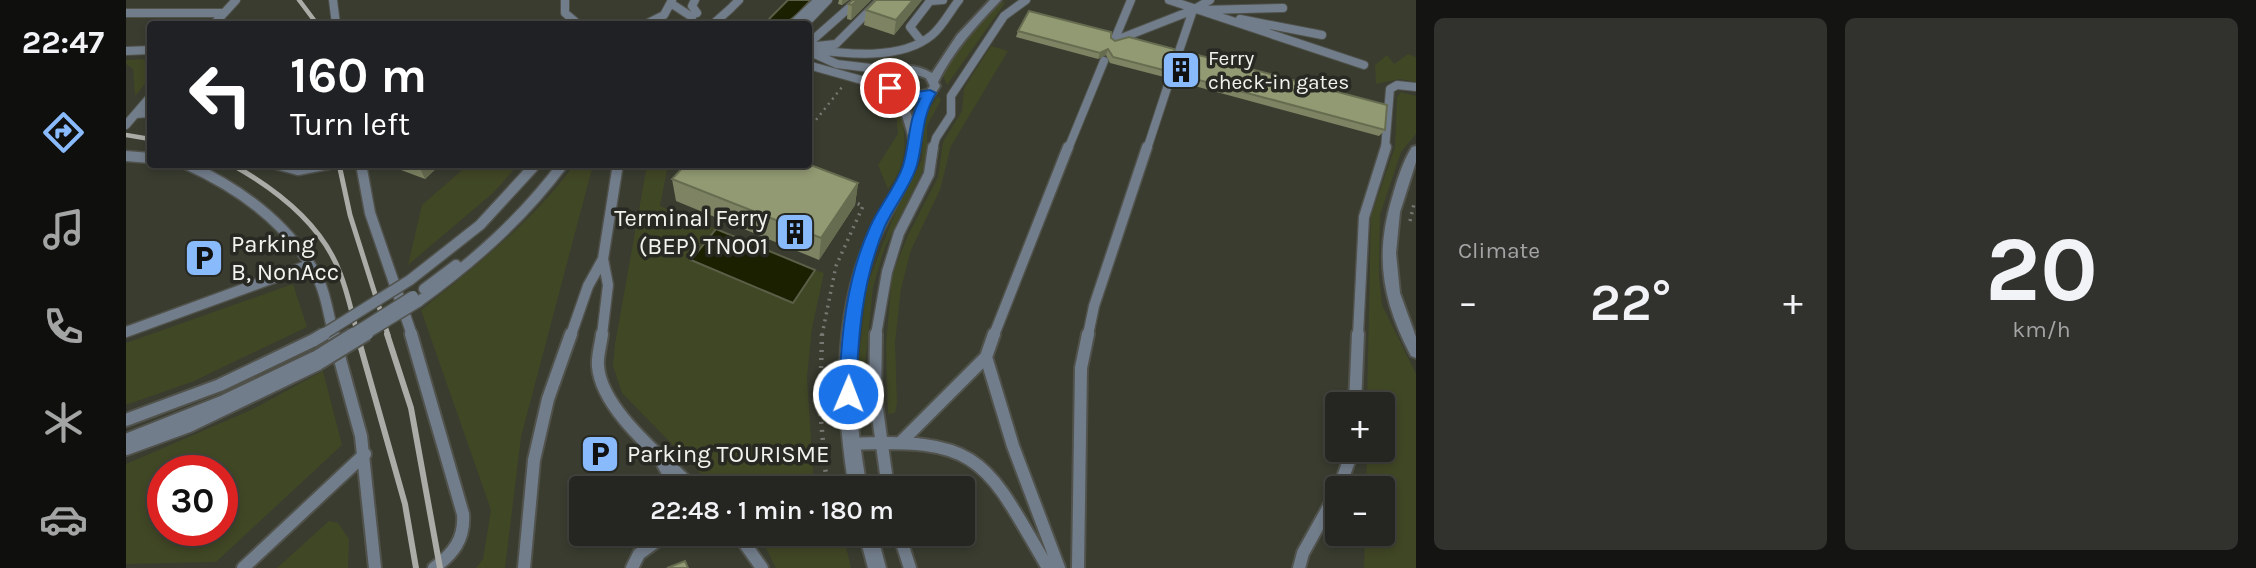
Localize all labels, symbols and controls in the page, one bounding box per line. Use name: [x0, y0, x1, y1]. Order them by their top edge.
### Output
text: 22:47: [22, 24, 104, 61]
place label: Ferry check-in gates: [1208, 46, 1349, 94]
text: 160 m: [290, 47, 427, 104]
icon: left: [175, 49, 266, 140]
building icon: Ferry check-in gates: [1160, 49, 1202, 91]
pin: [860, 58, 920, 118]
icon: arrive: [871, 69, 909, 107]
text: Turn left: [290, 106, 410, 143]
icon: directions: [39, 108, 88, 157]
place label: Terminal Ferry (BEP) TN001: [614, 204, 768, 260]
icon: music: [39, 205, 88, 254]
building icon: Terminal Ferry (BEP) TN001: [774, 211, 816, 253]
text: 20: [1985, 217, 2098, 323]
place label: Parking B, NonAcc: [231, 230, 339, 286]
parking icon: Parking B, NonAcc: [183, 237, 225, 279]
text: Climate: [1458, 237, 1540, 264]
text: 22°: [1590, 272, 1671, 333]
text: −: [1458, 280, 1478, 325]
text: +: [1783, 280, 1803, 325]
icon: phone: [39, 302, 88, 351]
text: km/h: [2012, 316, 2071, 343]
position arrow: [811, 357, 885, 431]
map controls: [1325, 392, 1395, 546]
button: +: [1325, 392, 1395, 462]
icon: climate: [39, 398, 88, 447]
parking icon: Parking TOURISME: [579, 433, 621, 475]
place label: Parking TOURISME: [627, 440, 830, 468]
speed limit sign: 30: [147, 455, 238, 546]
button: −: [1325, 476, 1395, 546]
icon: car: [39, 495, 88, 544]
text: 22:48 · 1 min · 180 m: [650, 495, 894, 526]

